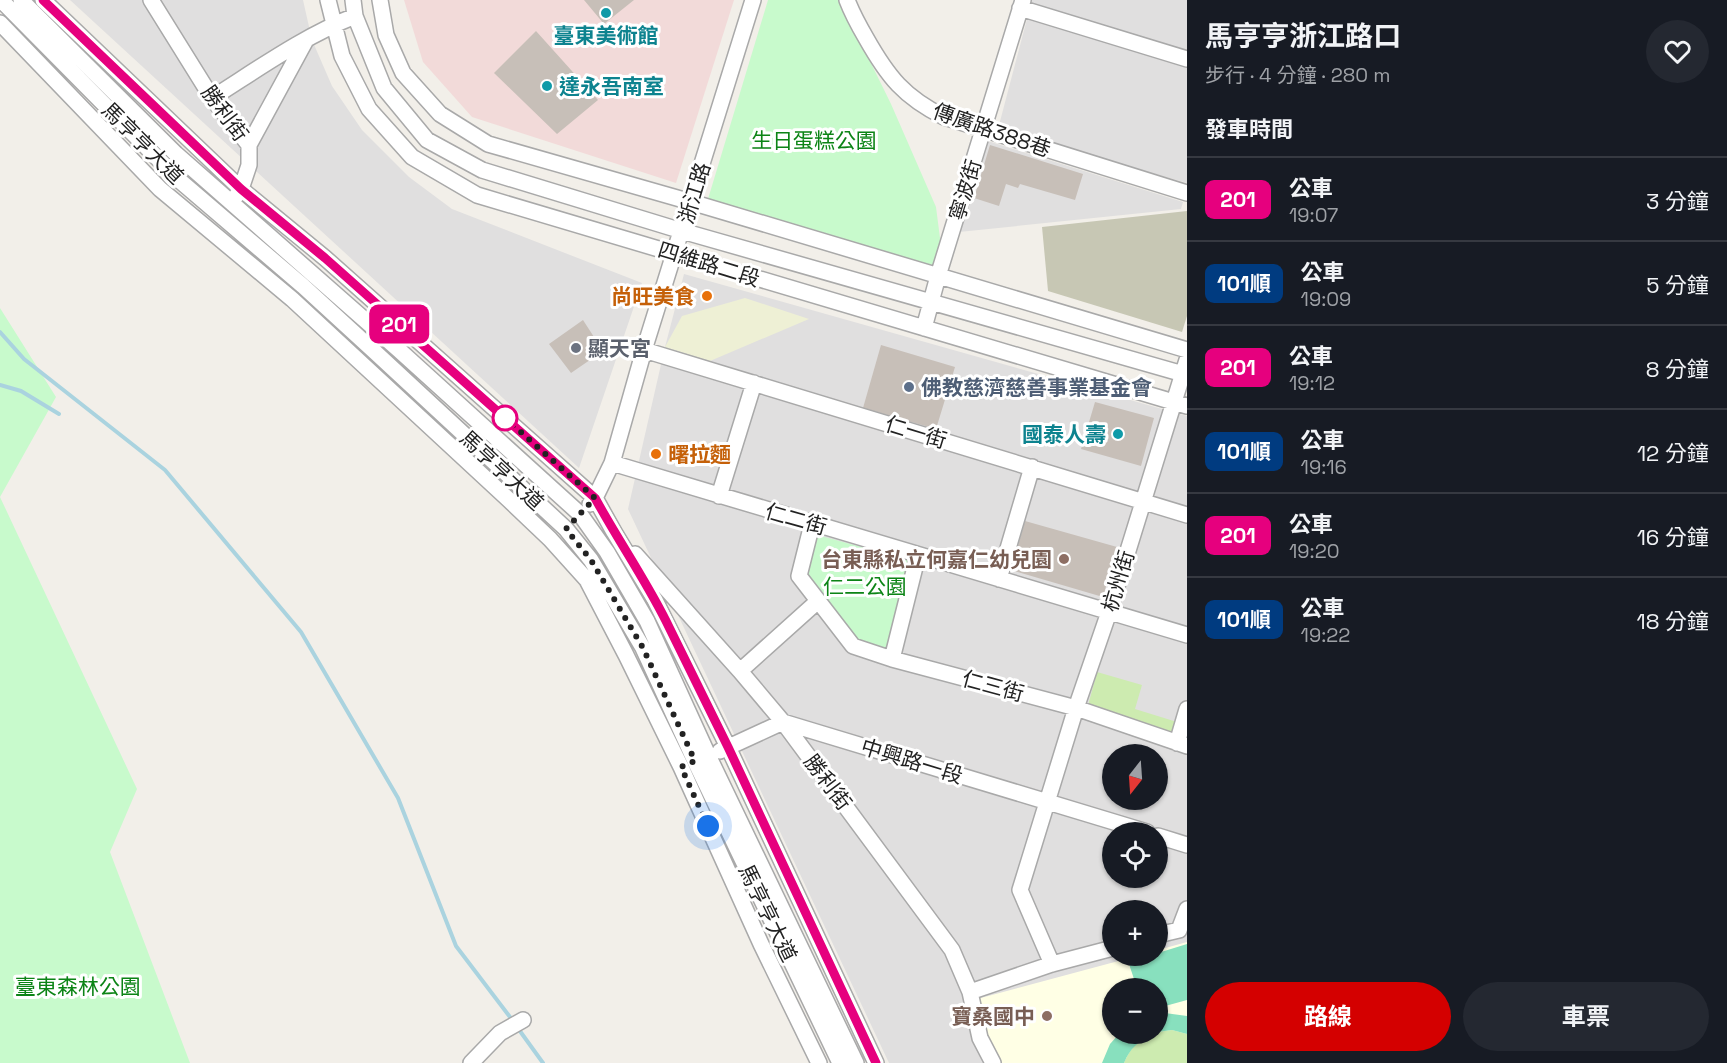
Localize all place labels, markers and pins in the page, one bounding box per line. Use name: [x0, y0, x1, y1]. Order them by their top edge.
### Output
marker: 臺東美術館: [599, 6, 613, 20]
place label: 臺東美術館: [554, 22, 659, 49]
place label: 達永吾南室: [559, 73, 664, 100]
marker: 達永吾南室: [540, 79, 554, 93]
place label: 尚旺美食: [611, 283, 695, 310]
marker: 尚旺美食: [700, 289, 714, 303]
place label: 顯天宮: [588, 335, 651, 362]
marker: 顯天宮: [569, 341, 583, 355]
place label: 佛教慈濟慈善事業基金會: [921, 374, 1152, 401]
marker: 佛教慈濟慈善事業基金會: [902, 380, 916, 394]
unlabelled marker: [492, 405, 518, 431]
place label: 國泰人壽: [1022, 421, 1106, 448]
marker: 國泰人壽: [1111, 427, 1125, 441]
place label: 曙拉麵: [668, 441, 731, 468]
marker: 曙拉麵: [649, 447, 663, 461]
place label: 台東縣私立何嘉仁幼兒園: [821, 546, 1052, 573]
marker: 台東縣私立何嘉仁幼兒園: [1057, 552, 1071, 566]
place label: 寶桑國中: [951, 1003, 1035, 1030]
marker: 寶桑國中: [1040, 1009, 1054, 1023]

